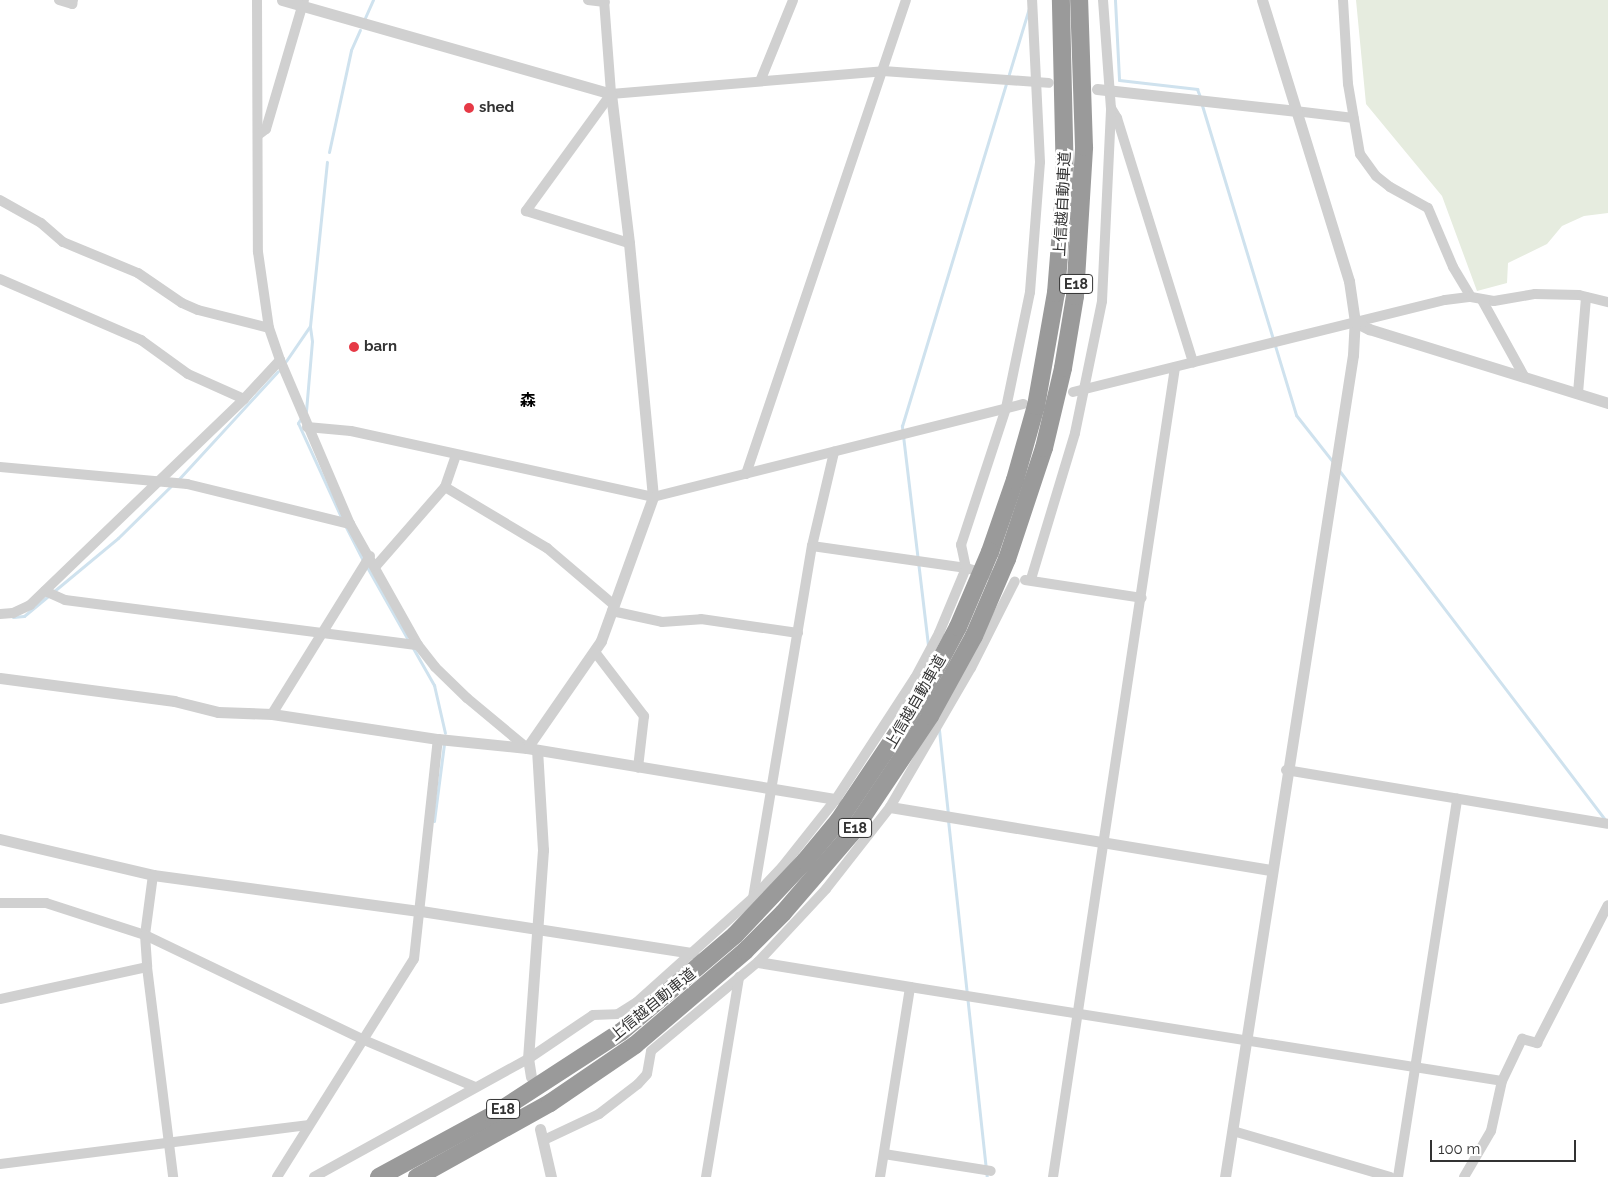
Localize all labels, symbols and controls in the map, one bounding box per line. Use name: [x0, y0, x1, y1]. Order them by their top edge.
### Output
place label: shed: [479, 99, 514, 117]
marker: shed: [463, 102, 475, 114]
street label: 上信越自動車道: [1051, 151, 1075, 257]
road number: E18: [1058, 272, 1094, 296]
place label: barn: [364, 338, 397, 356]
marker: barn: [348, 341, 360, 353]
district label: 森: [520, 391, 536, 411]
street label: 上信越自動車道: [882, 652, 950, 752]
road number: E18: [838, 816, 872, 840]
street label: 上信越自動車道: [607, 965, 699, 1045]
road number: E18: [486, 1098, 520, 1120]
scale bar: [1433, 1130, 1579, 1162]
text: 100 m: [1438, 1140, 1480, 1158]

